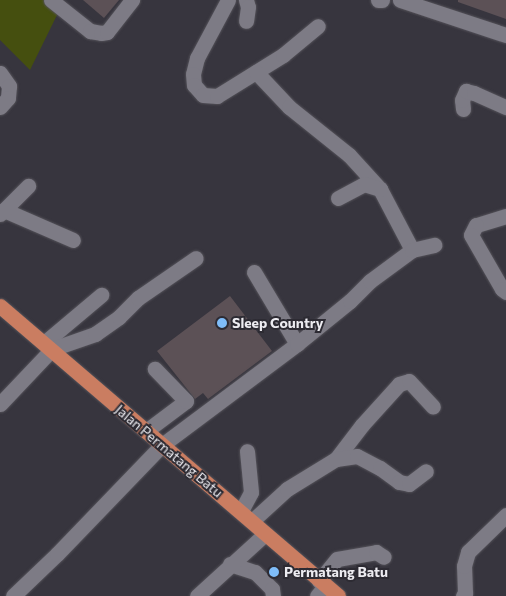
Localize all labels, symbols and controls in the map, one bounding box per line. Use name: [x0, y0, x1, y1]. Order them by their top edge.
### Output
place label: Sleep Country: [232, 315, 323, 331]
marker: Sleep Country: [216, 317, 228, 329]
street label: Jalan Permatang Batu: [112, 401, 226, 501]
place label: Permatang Batu: [284, 564, 388, 580]
marker: Permatang Batu: [268, 566, 280, 578]

